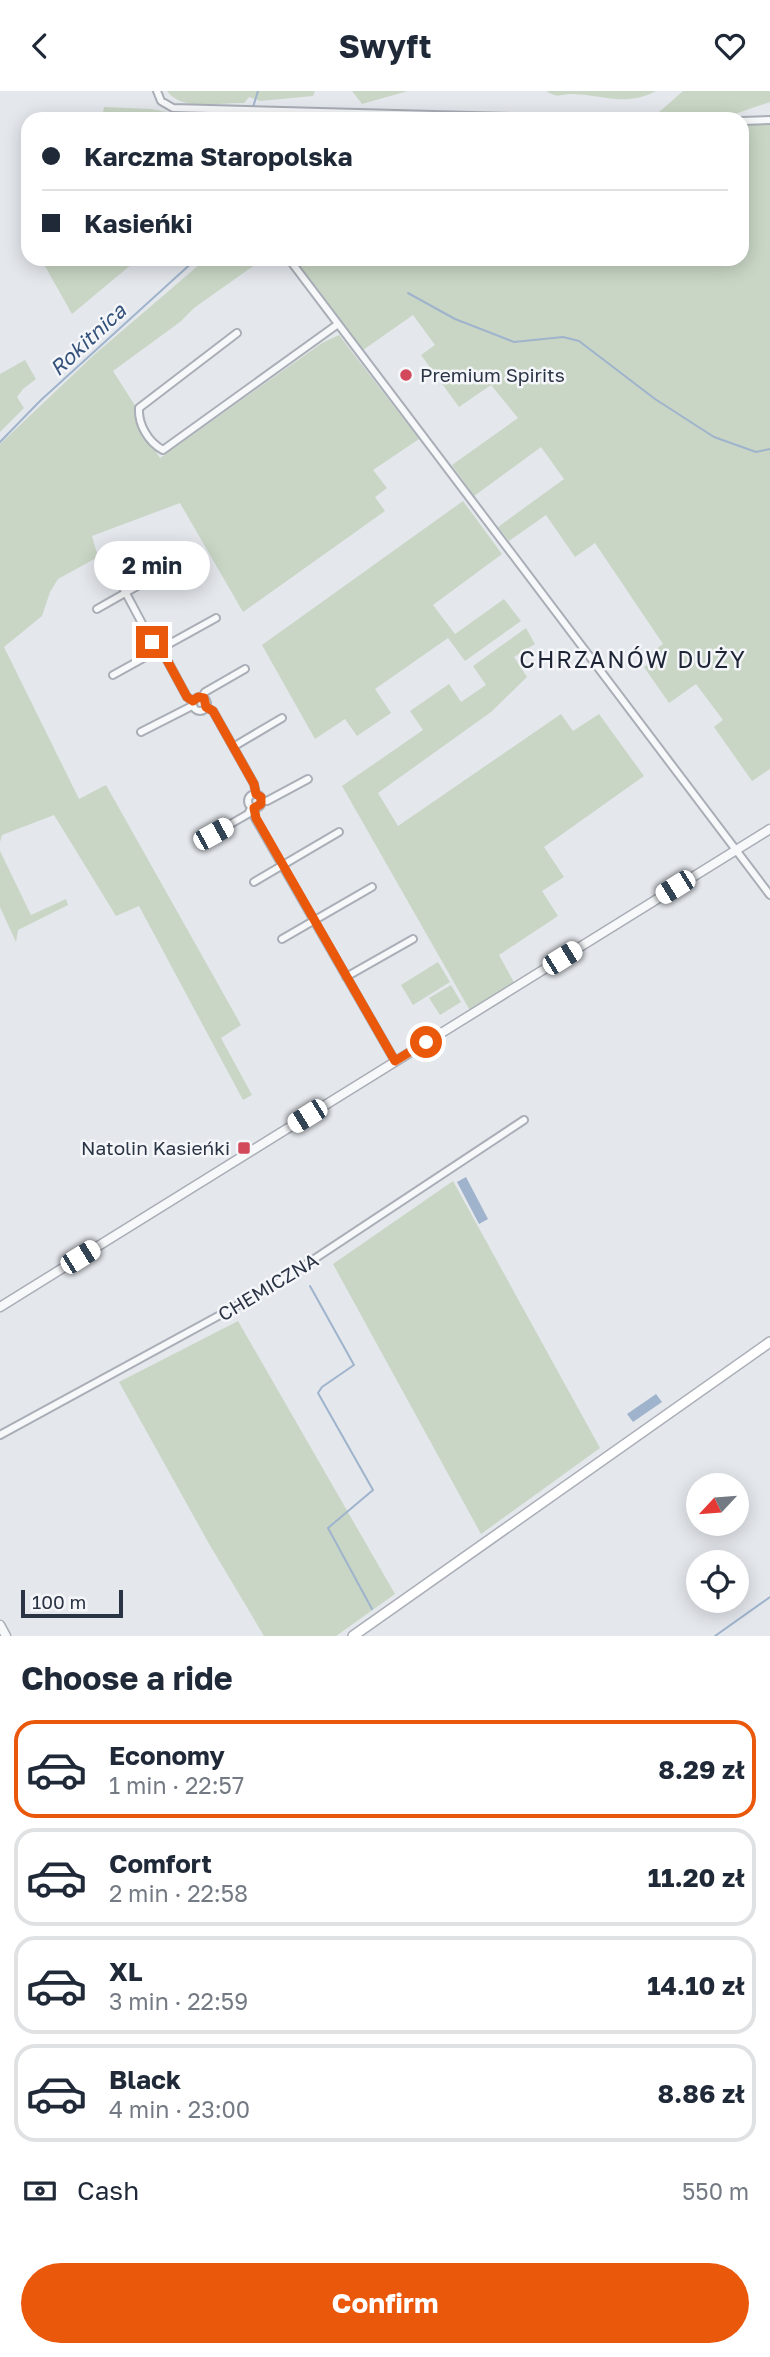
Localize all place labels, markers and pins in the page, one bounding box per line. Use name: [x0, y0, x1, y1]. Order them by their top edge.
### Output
place label: Premium Spirits: [420, 363, 565, 386]
marker: Premium Spirits: [398, 367, 414, 383]
place label: Natolin Kasieńki: [81, 1136, 230, 1159]
marker: Natolin Kasieńki: [236, 1140, 252, 1156]

